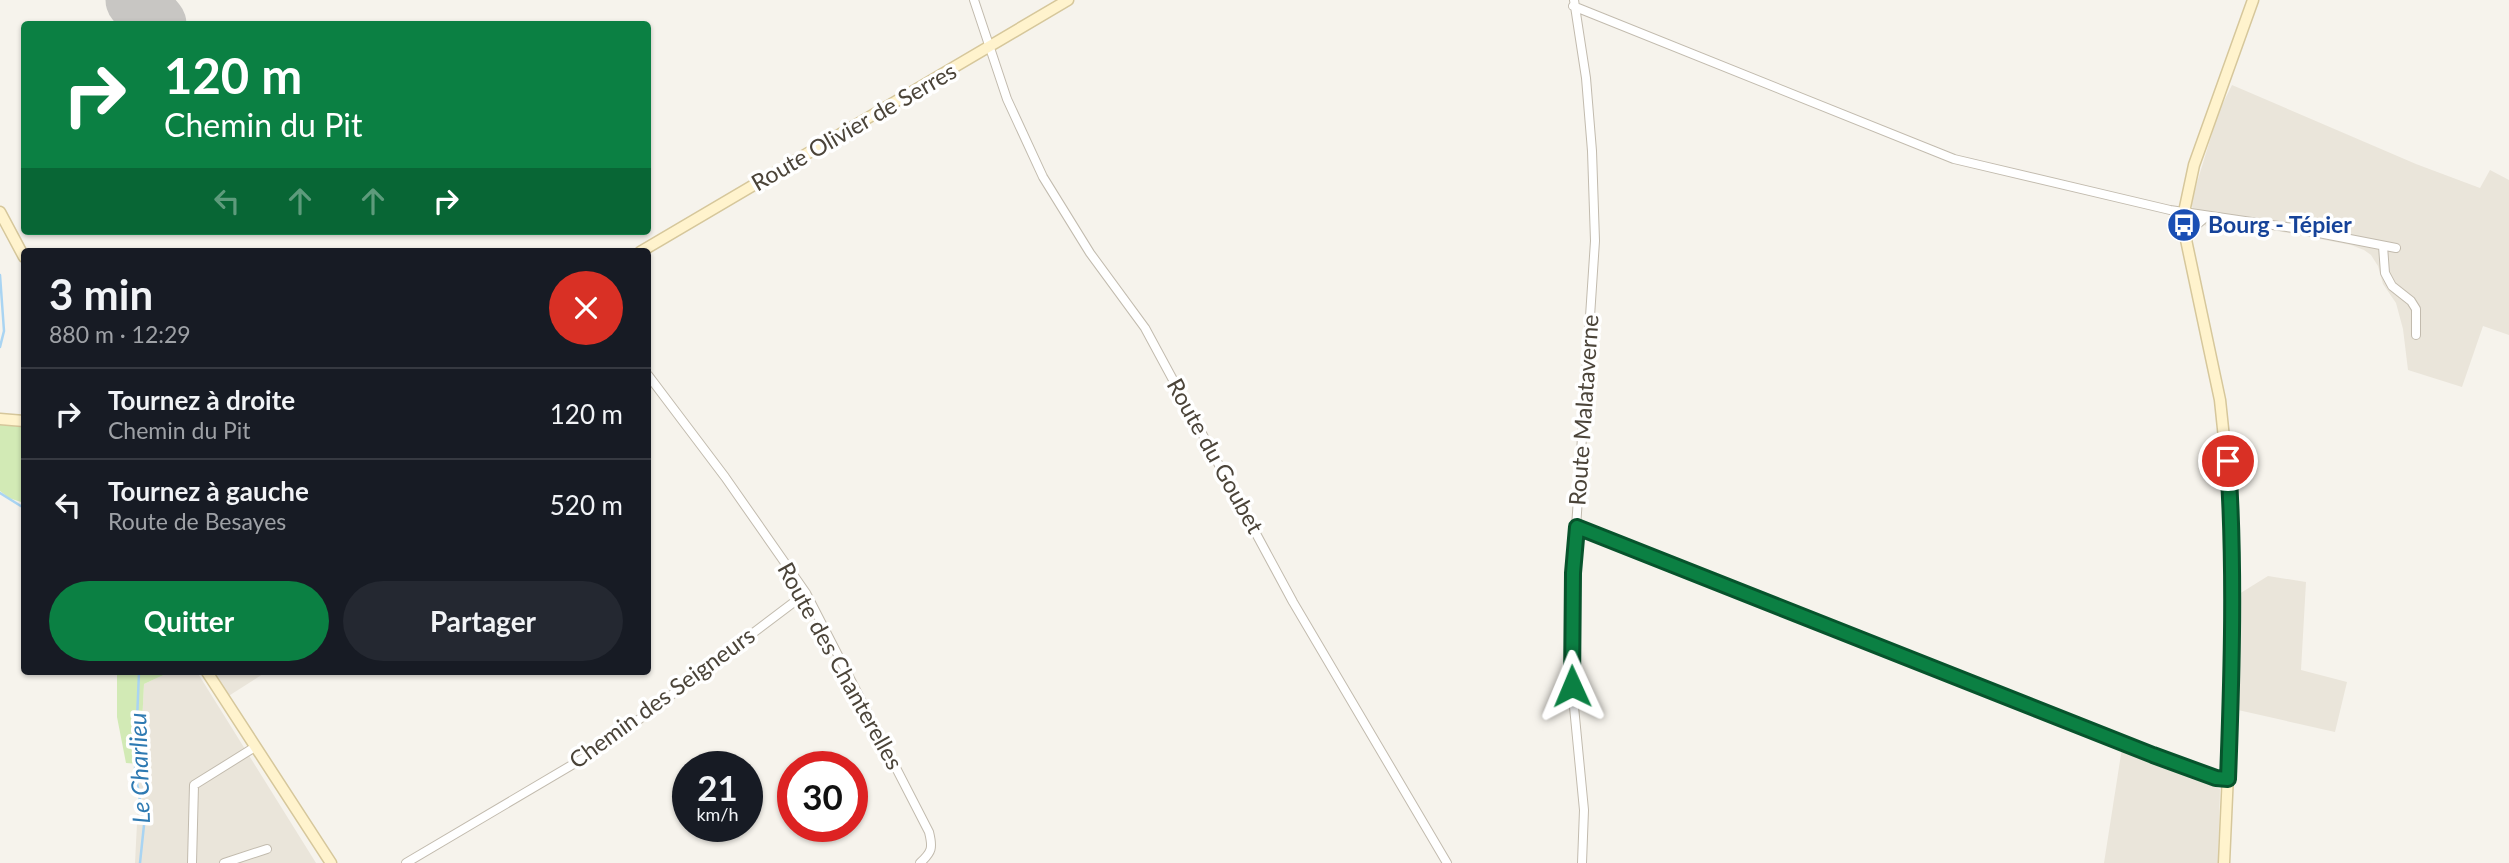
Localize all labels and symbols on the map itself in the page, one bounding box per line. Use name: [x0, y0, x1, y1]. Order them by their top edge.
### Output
street label: Route Olivier de Serres: [746, 56, 961, 196]
bus stop icon: Bourg - Tépier: [2165, 206, 2203, 244]
place label: Bourg - Tépier: [2208, 210, 2352, 238]
street label: Route Malataverne: [1562, 313, 1604, 506]
street label: Route du Goubet: [1162, 373, 1270, 539]
pin: [2198, 431, 2258, 491]
street label: Route des Chanterelles: [772, 557, 909, 774]
street label: Chemin des Seigneurs: [563, 620, 760, 774]
position arrow: [1535, 649, 1609, 723]
water label: Le Charlieu: [122, 712, 155, 824]
speed limit sign: 30: [777, 751, 868, 842]

